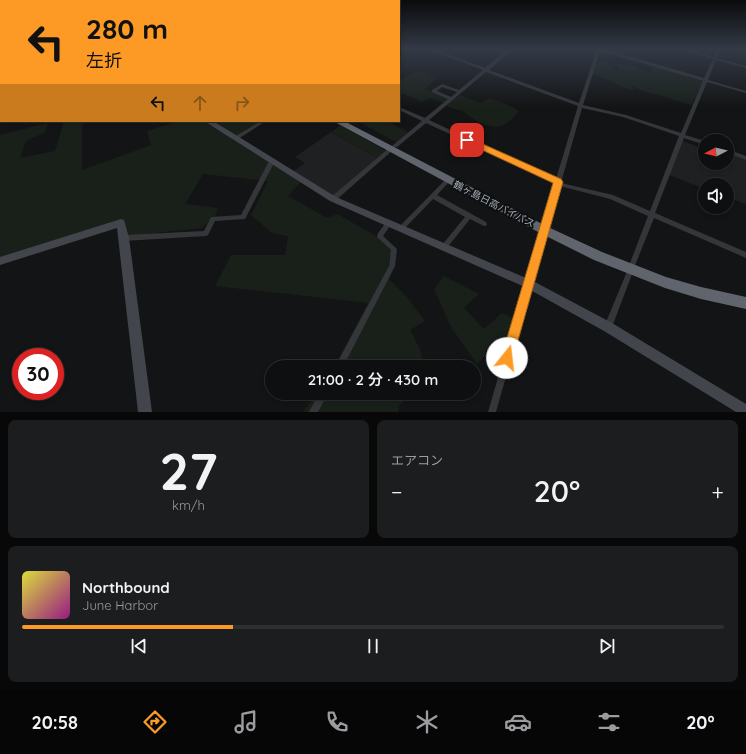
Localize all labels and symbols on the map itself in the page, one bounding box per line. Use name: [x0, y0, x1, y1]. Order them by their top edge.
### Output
pin: [450, 123, 484, 157]
north arrow: [698, 134, 734, 170]
street label: 鶴ヶ島日高バイパス: [451, 178, 537, 230]
position arrow: [486, 337, 528, 379]
speed limit sign: 30: [12, 348, 64, 400]

